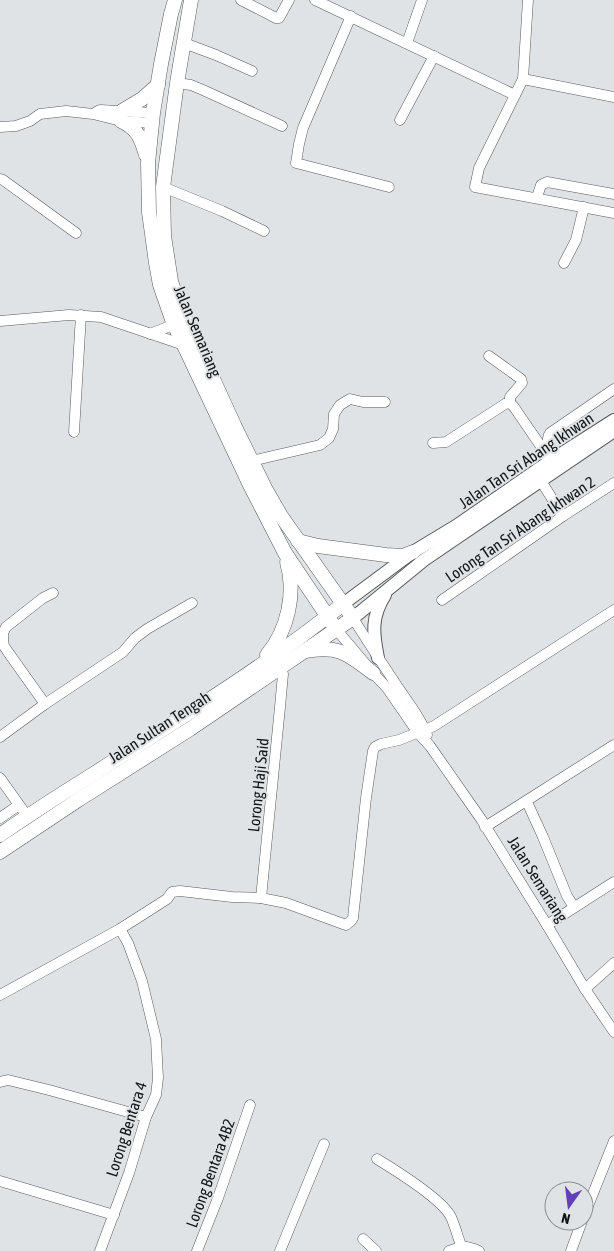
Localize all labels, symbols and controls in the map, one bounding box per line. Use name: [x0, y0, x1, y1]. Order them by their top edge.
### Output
street label: Jalan Semariang: [170, 283, 225, 380]
street label: Jalan Tan Sri Abang Ikhwan: [455, 408, 597, 512]
street label: Lorong Tan Sri Abang Ikhwan 2: [442, 472, 599, 587]
street label: Jalan Sultan Tengah: [105, 687, 214, 767]
street label: Lorong Haji Said: [244, 737, 273, 833]
street label: Jalan Semariang: [504, 833, 572, 926]
street label: Lorong Bentara 4: [102, 1079, 151, 1179]
street label: Lorong Bentara 4B2: [182, 1116, 239, 1230]
north arrow: [544, 1181, 594, 1231]
text: N: [560, 1210, 572, 1227]

